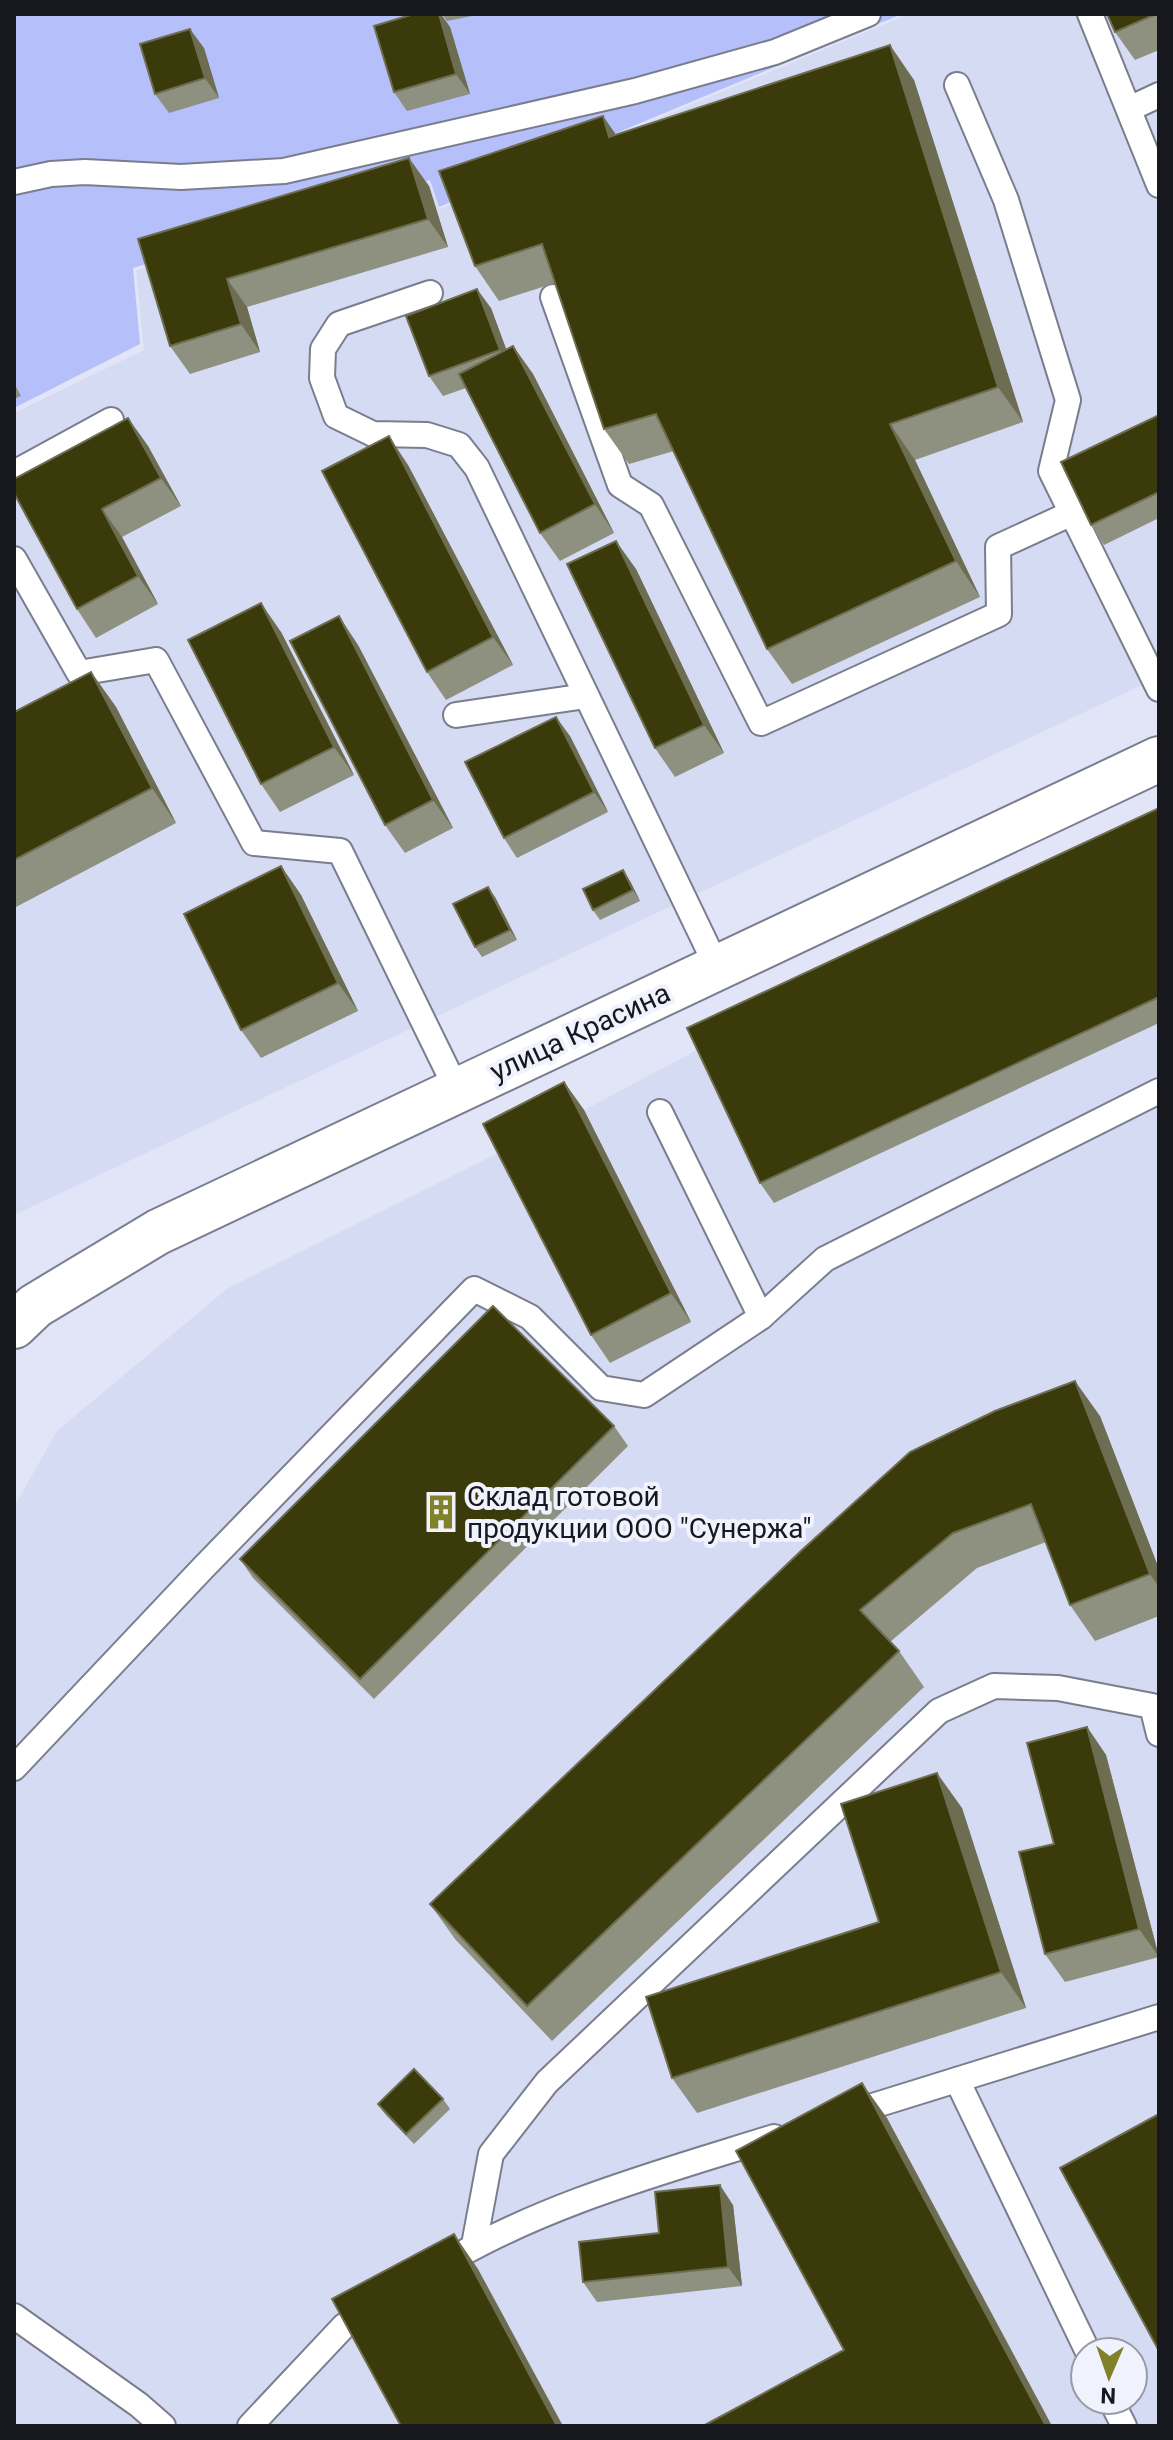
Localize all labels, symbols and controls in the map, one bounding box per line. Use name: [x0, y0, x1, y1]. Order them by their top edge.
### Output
street label: улица Красина: [485, 976, 675, 1088]
place label: Склад готовой продукции ООО "Сунержа": [467, 1480, 811, 1545]
building icon: Склад готовой продукции ООО "Сунержа": [422, 1493, 460, 1531]
north arrow: [1069, 2336, 1149, 2416]
text: N: [1100, 2383, 1117, 2408]

